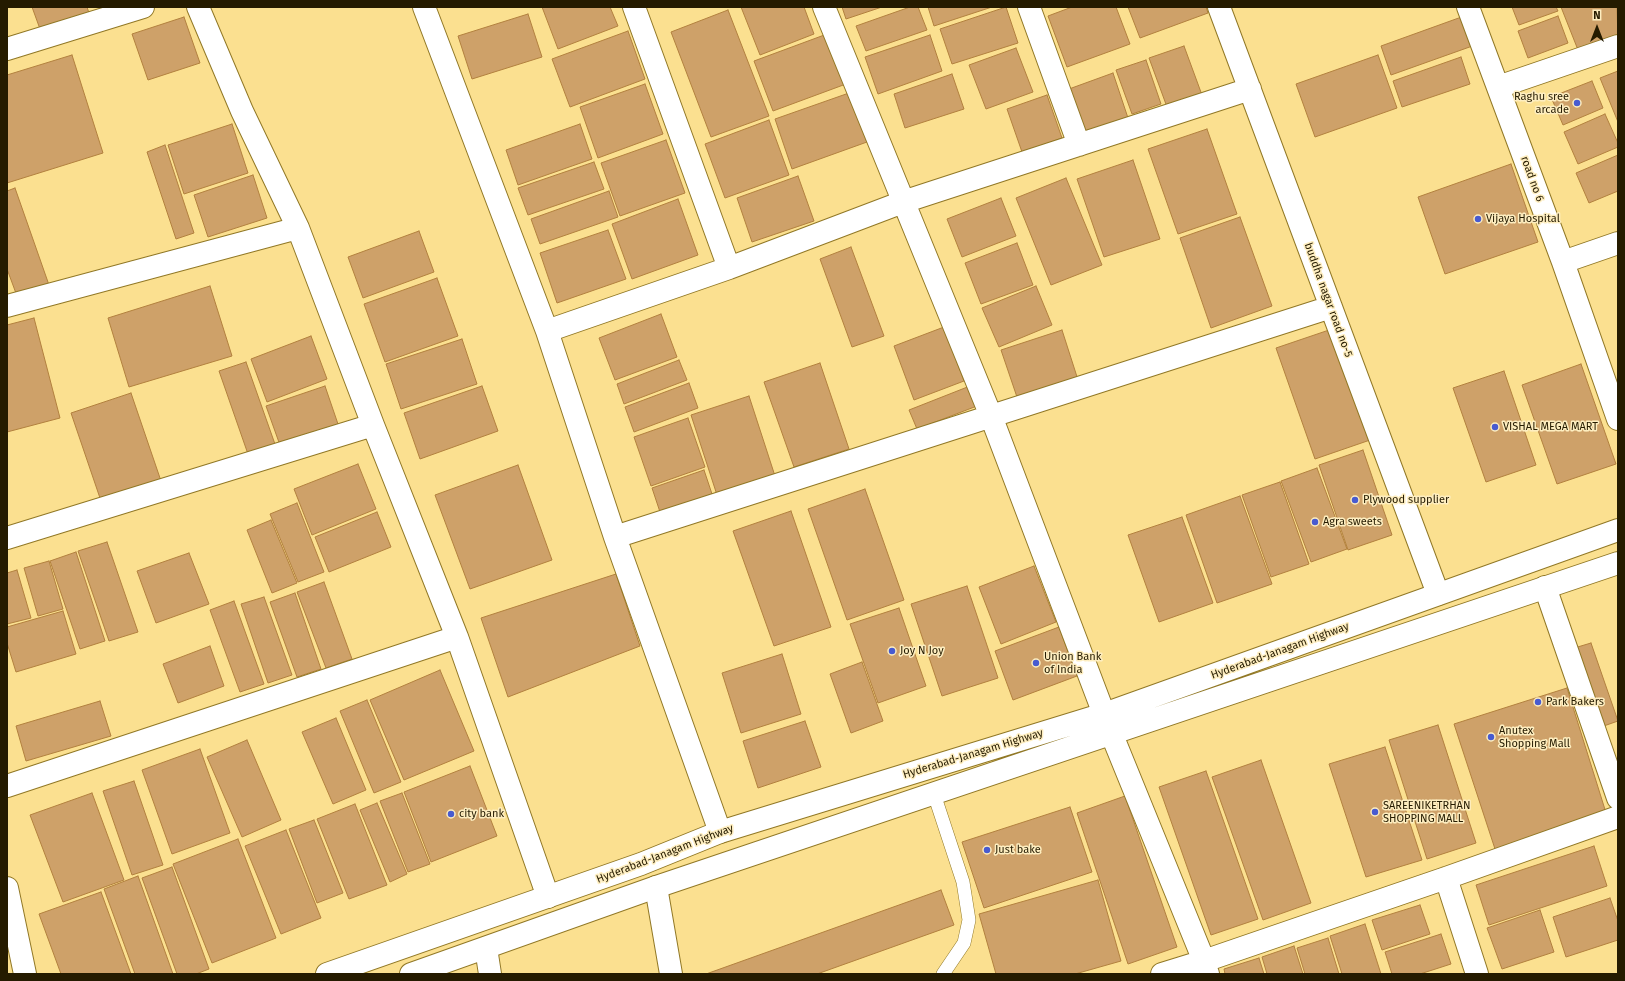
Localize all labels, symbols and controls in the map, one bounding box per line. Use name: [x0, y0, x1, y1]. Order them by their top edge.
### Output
north arrow: [1577, 8, 1617, 48]
text: N: [1593, 9, 1601, 22]
place label: Raghu sree arcade: [1514, 90, 1569, 116]
marker: Raghu sree arcade: [1572, 98, 1582, 108]
street label: road no 6: [1518, 154, 1546, 204]
place label: Vijaya Hospital: [1486, 212, 1560, 226]
marker: Vijaya Hospital: [1473, 214, 1483, 224]
street label: buddha nagar road no-5: [1301, 241, 1355, 359]
place label: VISHAL MEGA MART: [1503, 420, 1598, 434]
marker: VISHAL MEGA MART: [1490, 422, 1500, 432]
place label: Plywood supplier: [1363, 493, 1449, 507]
marker: Plywood supplier: [1350, 495, 1360, 505]
place label: Agra sweets: [1323, 515, 1382, 529]
marker: Agra sweets: [1310, 517, 1320, 527]
street label: Hyderabad-Janagam Highway: [1209, 620, 1351, 682]
place label: Joy N Joy: [900, 644, 944, 658]
marker: Joy N Joy: [887, 646, 897, 656]
place label: Union Bank of India: [1044, 650, 1101, 676]
marker: Union Bank of India: [1031, 658, 1041, 668]
place label: Park Bakers: [1546, 695, 1604, 709]
marker: Park Bakers: [1533, 697, 1543, 707]
place label: Anutex Shopping Mall: [1499, 724, 1570, 750]
street label: Hyderabad-Janagam Highway: [901, 726, 1045, 782]
marker: Anutex Shopping Mall: [1486, 732, 1496, 742]
place label: SAREENIKETRHAN SHOPPING MALL: [1383, 799, 1470, 825]
place label: city bank: [459, 807, 504, 821]
marker: SAREENIKETRHAN SHOPPING MALL: [1370, 807, 1380, 817]
marker: city bank: [446, 809, 456, 819]
street label: Hyderabad-Janagam Highway: [595, 822, 735, 886]
place label: Just bake: [995, 843, 1041, 857]
marker: Just bake: [982, 845, 992, 855]

